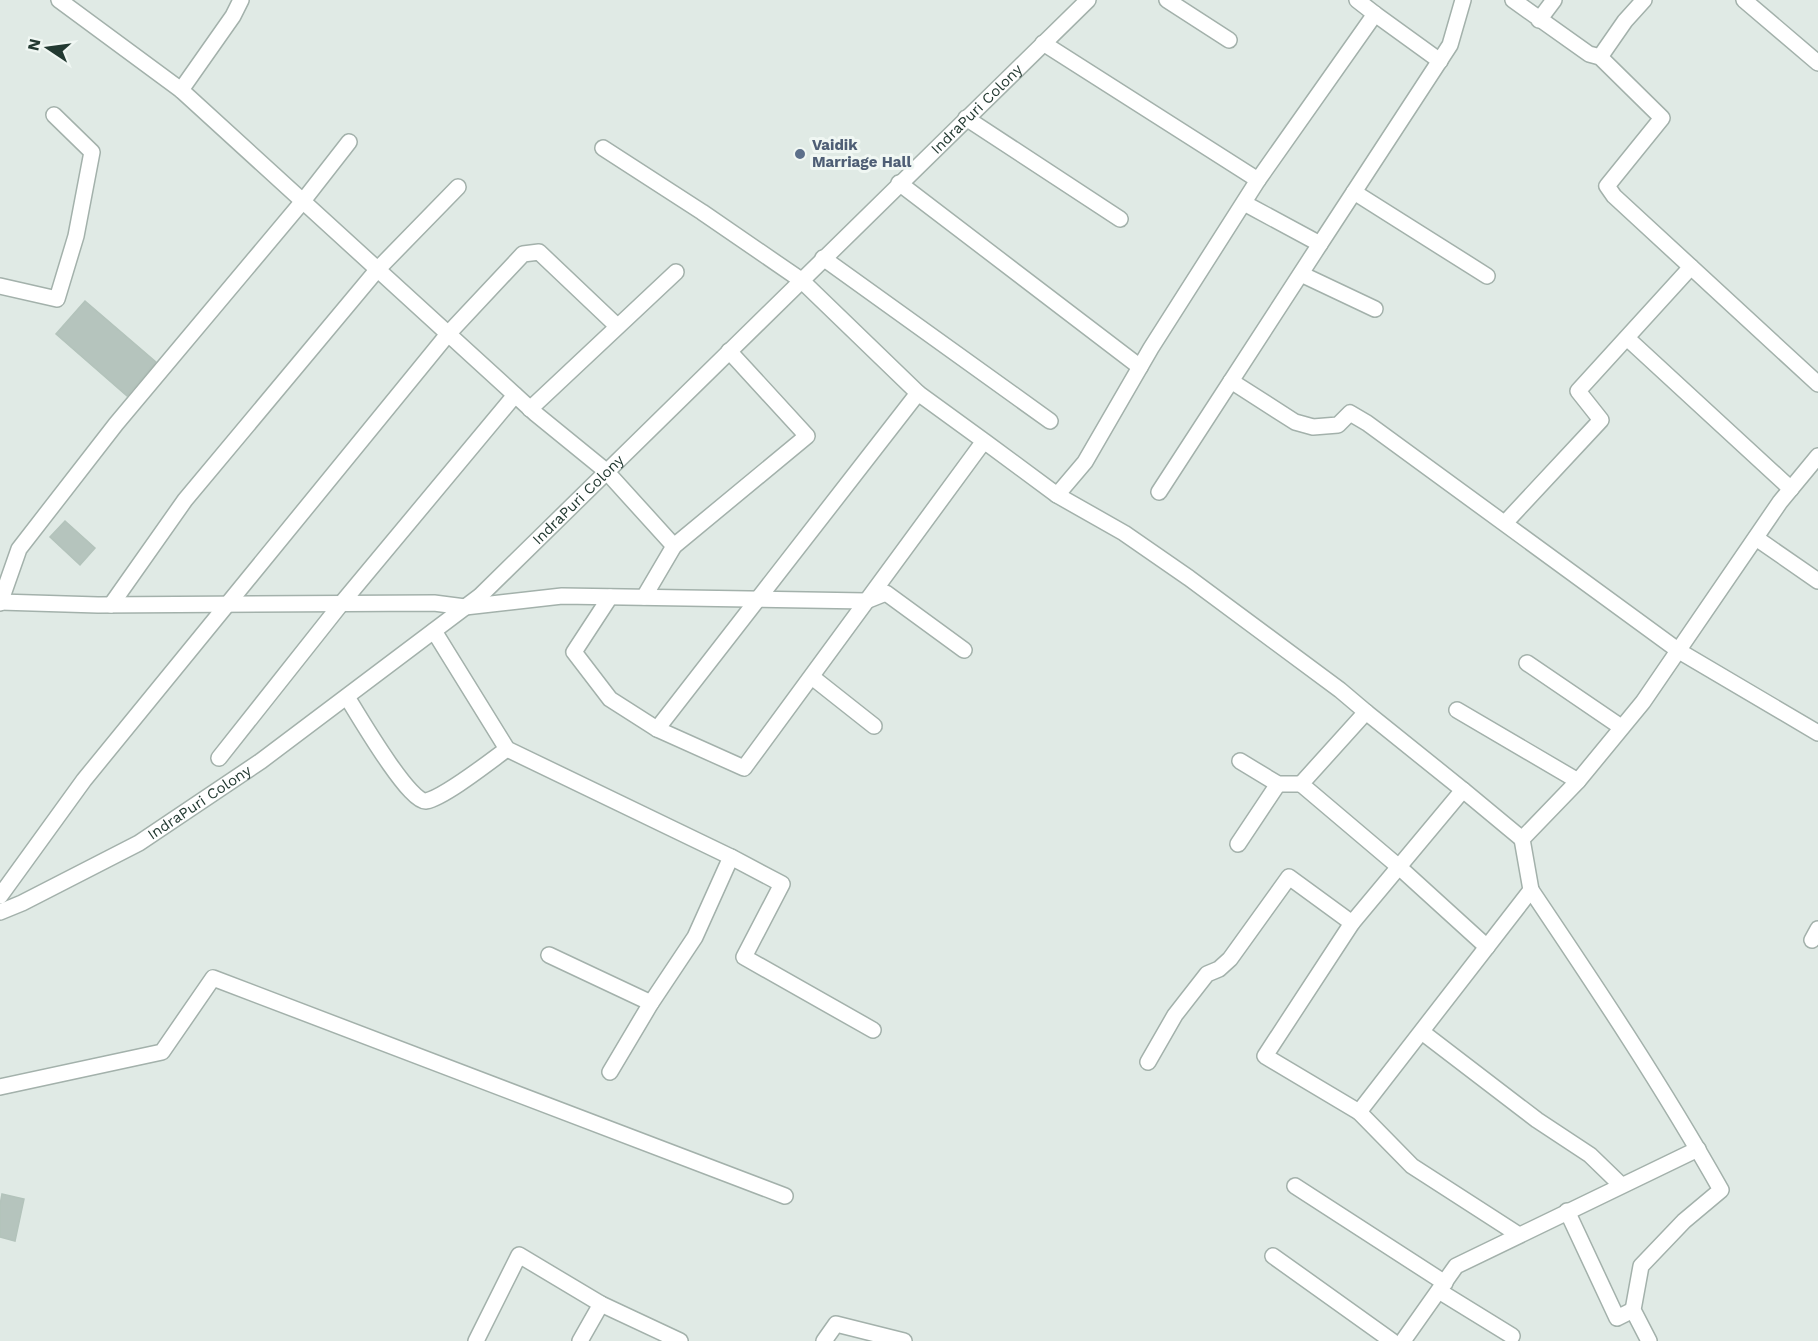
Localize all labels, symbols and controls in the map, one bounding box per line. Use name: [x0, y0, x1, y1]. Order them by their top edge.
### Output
north arrow: [18, 18, 78, 78]
text: N: [23, 37, 44, 53]
street label: IndraPuri Colony: [927, 60, 1026, 158]
place label: Vaidik Marriage Hall: [812, 136, 911, 171]
marker: Vaidik Marriage Hall: [793, 147, 807, 161]
street label: IndraPuri Colony: [529, 451, 628, 548]
street label: IndraPuri Colony: [144, 761, 255, 844]

